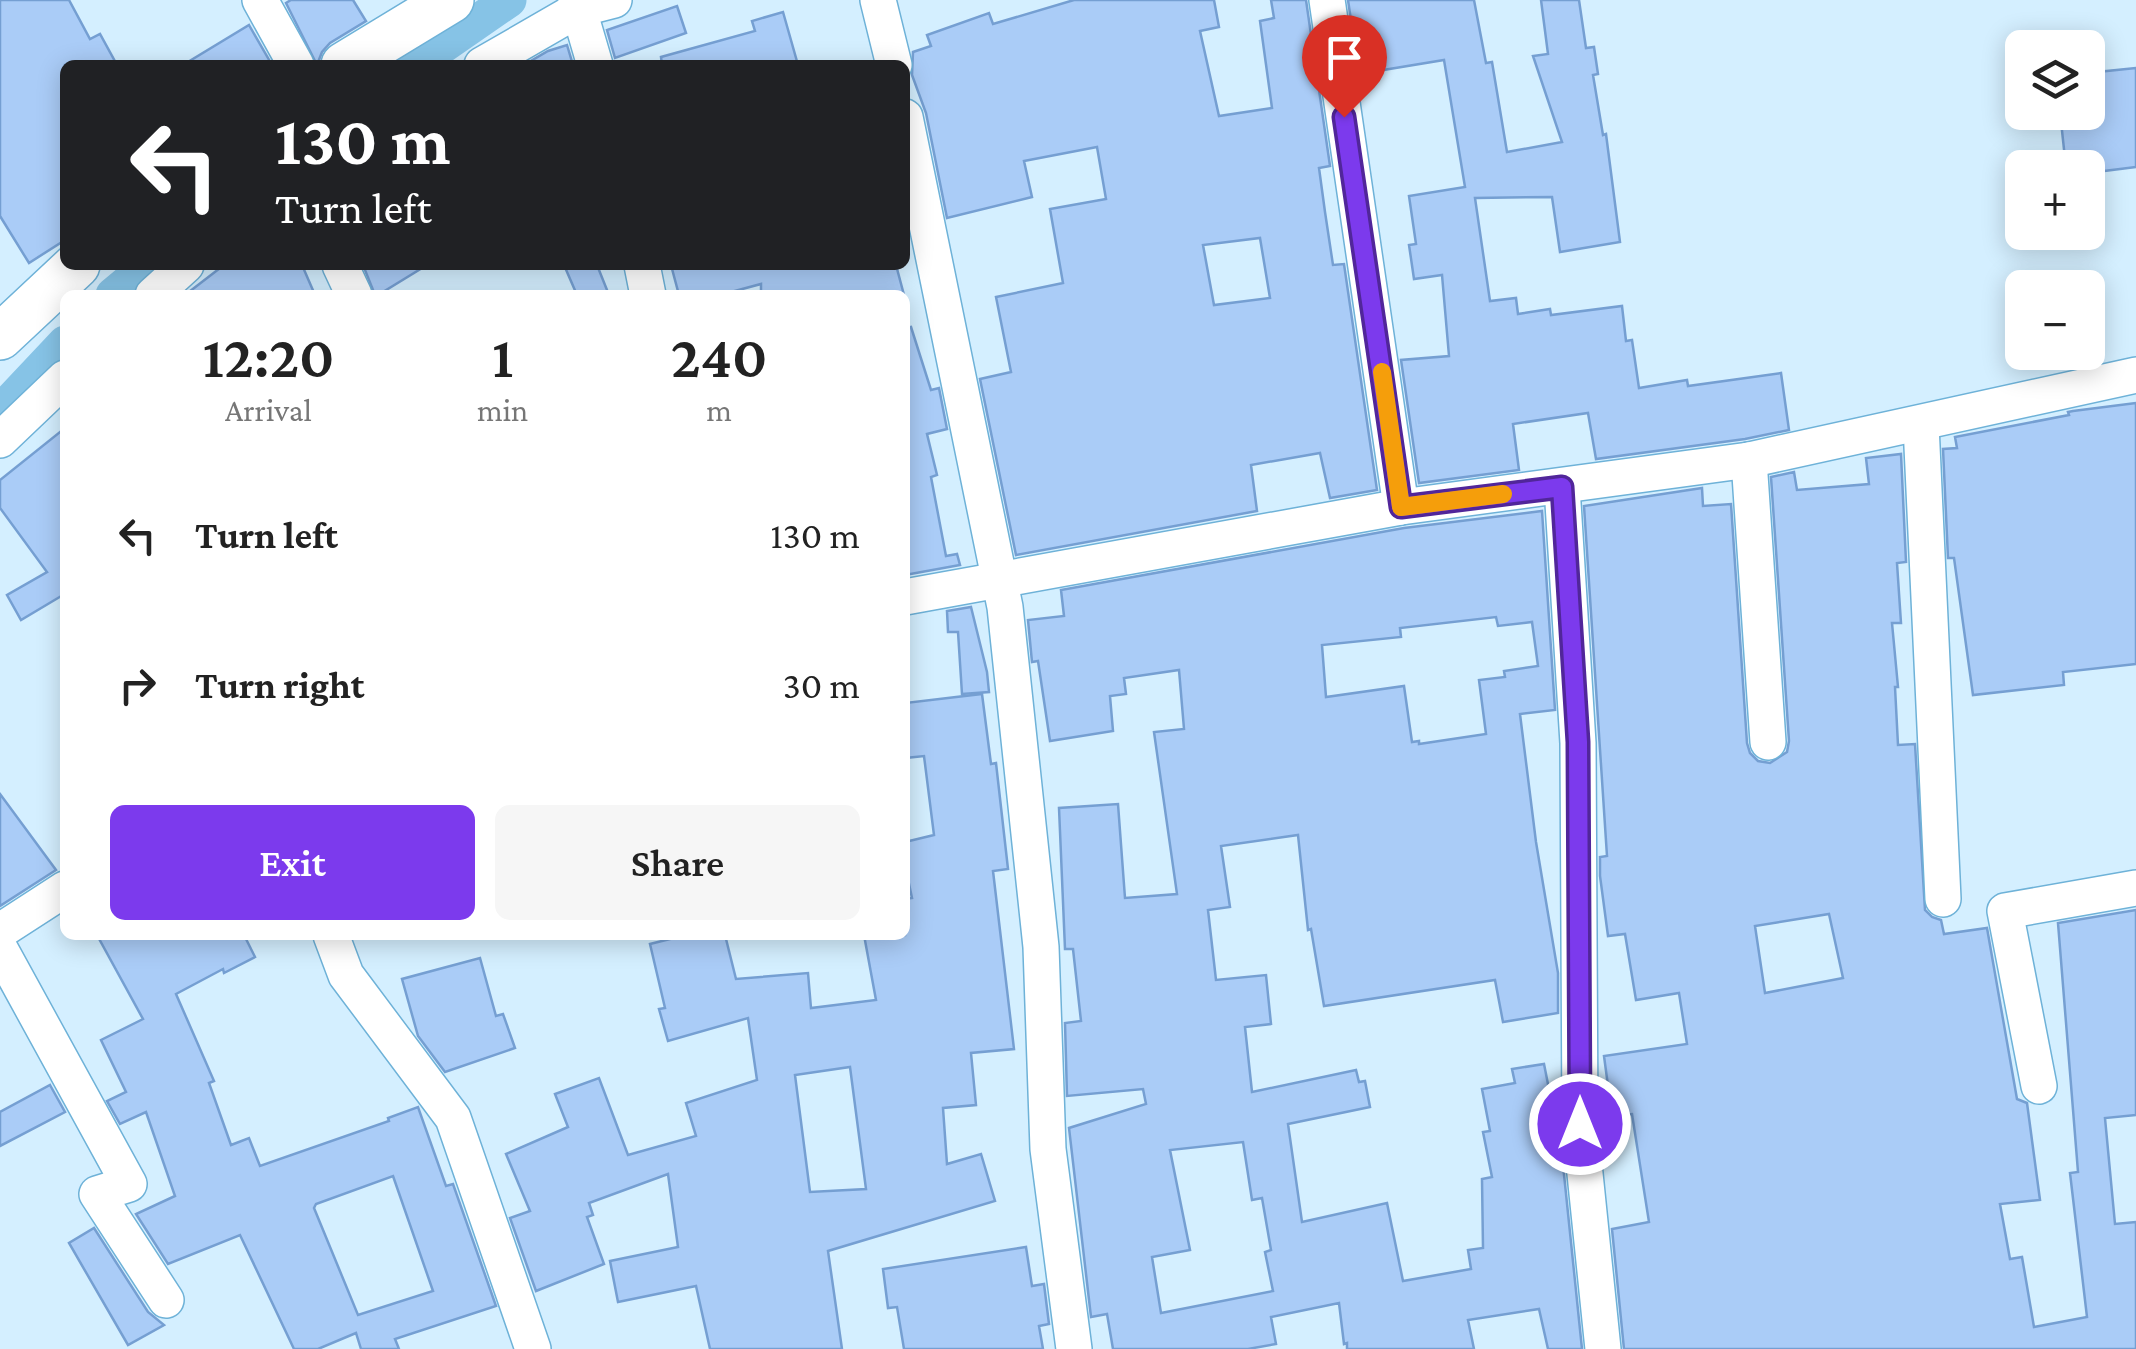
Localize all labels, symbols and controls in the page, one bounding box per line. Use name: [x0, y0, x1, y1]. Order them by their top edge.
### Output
pin: [1302, 15, 1387, 118]
icon: arrive: [1317, 30, 1372, 85]
map controls: [2005, 30, 2105, 370]
button: layers: [2005, 30, 2105, 130]
icon: left: [110, 100, 240, 230]
text: 130 m: [275, 101, 451, 179]
button: +: [2005, 150, 2105, 250]
text: Turn left: [275, 183, 432, 233]
button: −: [2005, 270, 2105, 370]
text: 12:20: [202, 323, 335, 390]
text: 1: [492, 323, 513, 390]
text: 240: [671, 323, 768, 390]
text: Arrival: [225, 392, 312, 428]
text: min: [477, 392, 528, 428]
text: m: [706, 392, 732, 428]
icon: left: [110, 508, 165, 563]
text: Turn left: [195, 514, 338, 556]
text: 130 m: [770, 514, 860, 556]
icon: right: [110, 658, 165, 713]
text: Turn right: [195, 664, 364, 706]
text: 30 m: [783, 664, 860, 706]
button: Exit: [110, 805, 475, 920]
button: Share: [495, 805, 860, 920]
position arrow: [1528, 1072, 1632, 1176]

